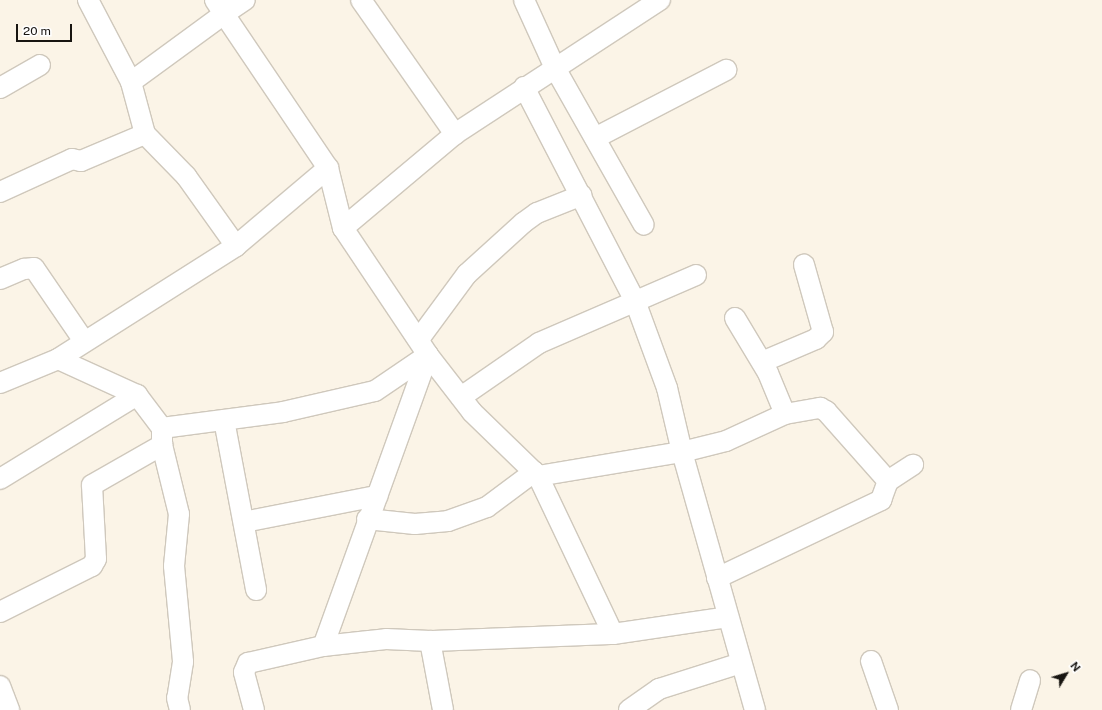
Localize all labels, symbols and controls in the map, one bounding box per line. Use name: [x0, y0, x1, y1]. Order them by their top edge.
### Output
scale bar: [18, 16, 74, 42]
text: 20 m: [23, 24, 51, 38]
north arrow: [1046, 654, 1086, 694]
text: N: [1068, 660, 1083, 674]

